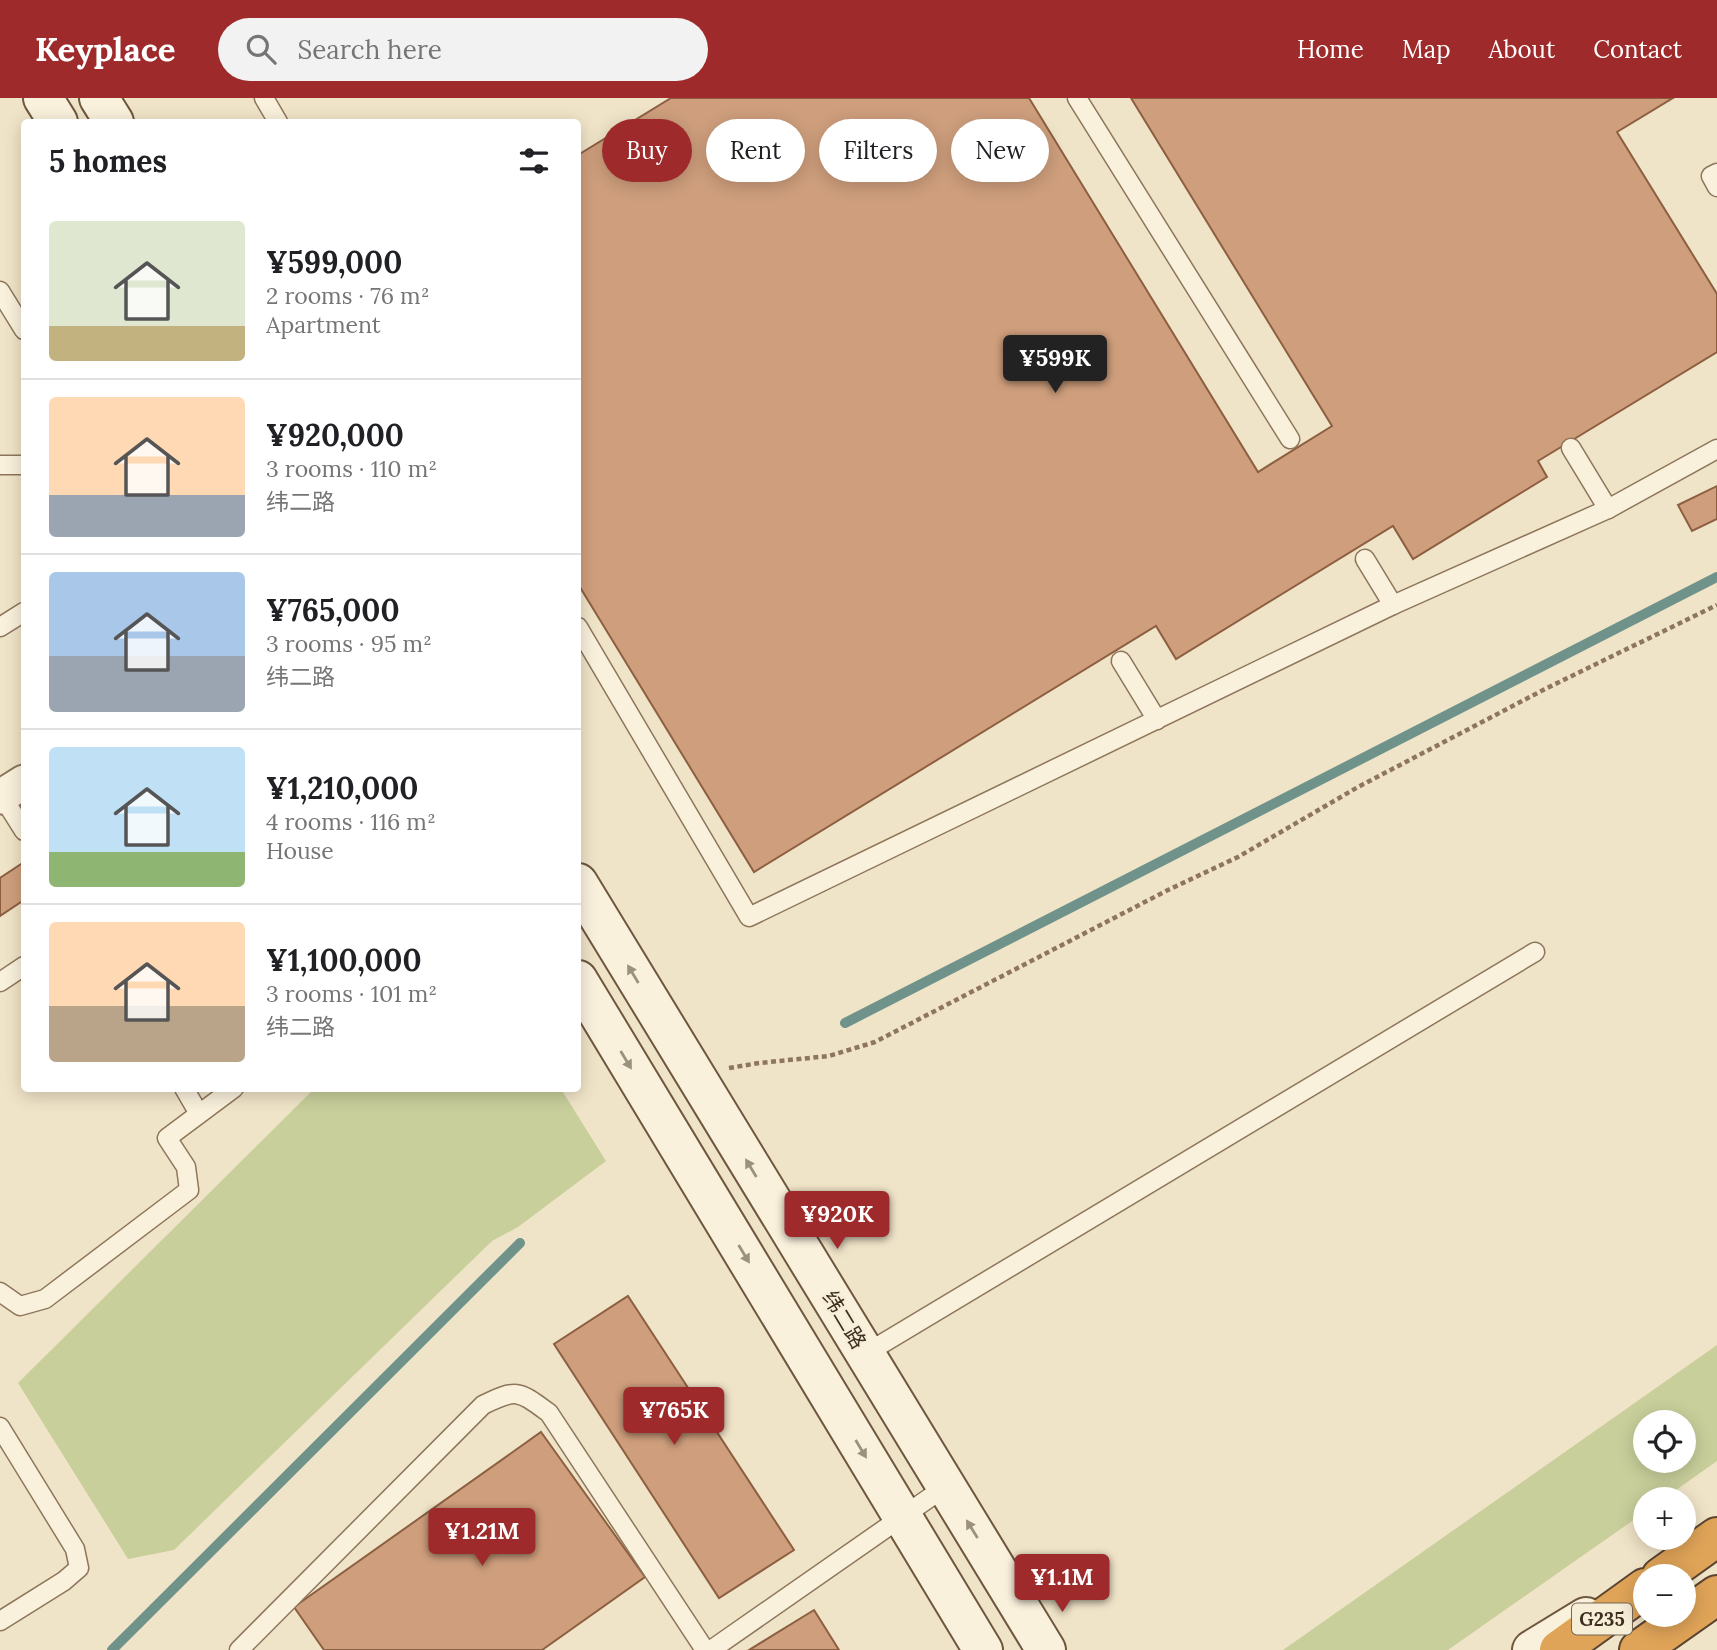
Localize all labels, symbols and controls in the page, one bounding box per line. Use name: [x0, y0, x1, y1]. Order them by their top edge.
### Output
search box: [218, 18, 708, 81]
text: Keyplace: [35, 28, 176, 70]
icon: search: [242, 30, 280, 68]
text: Search here: [298, 33, 442, 66]
text: Home: [1297, 34, 1364, 65]
text: Map: [1402, 34, 1451, 65]
text: About: [1489, 34, 1555, 65]
text: Contact: [1593, 34, 1682, 65]
chip: Buy: [602, 119, 692, 182]
chip: Rent: [706, 119, 805, 182]
chip: Filters: [819, 119, 937, 182]
chip: New: [951, 119, 1049, 182]
text: 5 homes: [49, 142, 167, 180]
icon: filters: [515, 142, 553, 180]
text: ¥599,000: [266, 243, 402, 281]
icon: home: [105, 249, 189, 333]
text: 2 rooms · 76 m²: [266, 281, 430, 310]
text: Apartment: [266, 310, 381, 339]
pin: ¥599K: [1006, 336, 1104, 395]
text: ¥599K: [1019, 343, 1091, 372]
text: ¥920,000: [266, 416, 404, 454]
icon: home: [105, 425, 189, 509]
text: 3 rooms · 110 m²: [266, 454, 437, 483]
text: 纬二路: [266, 487, 335, 516]
text: ¥765,000: [266, 591, 399, 629]
icon: home: [105, 600, 189, 684]
text: 3 rooms · 95 m²: [266, 629, 432, 658]
text: 纬二路: [266, 662, 335, 691]
text: ¥1,210,000: [266, 769, 418, 807]
icon: home: [105, 775, 189, 859]
text: 4 rooms · 116 m²: [266, 807, 436, 836]
text: House: [266, 836, 334, 865]
text: ¥1,100,000: [266, 941, 421, 979]
icon: home: [105, 950, 189, 1034]
one-way arrow: [626, 964, 639, 983]
text: 3 rooms · 101 m²: [266, 979, 437, 1008]
text: 纬二路: [266, 1012, 335, 1041]
one-way arrow: [619, 1050, 632, 1069]
one-way arrow: [745, 1158, 758, 1177]
pin: ¥920K: [788, 1192, 886, 1251]
text: ¥920K: [800, 1199, 874, 1228]
one-way arrow: [737, 1245, 750, 1264]
street label: 纬二路: [817, 1286, 872, 1354]
pin: ¥765K: [625, 1388, 723, 1447]
text: ¥765K: [639, 1395, 709, 1424]
map controls: [1633, 1410, 1696, 1627]
button: locate: [1633, 1410, 1696, 1473]
one-way arrow: [855, 1439, 868, 1458]
button: +: [1633, 1487, 1696, 1550]
pin: ¥1.21M: [425, 1508, 539, 1568]
text: ¥1.21M: [444, 1516, 520, 1545]
one-way arrow: [965, 1520, 978, 1539]
pin: ¥1.1M: [1013, 1554, 1111, 1614]
text: ¥1.1M: [1031, 1562, 1094, 1591]
button: −: [1633, 1564, 1696, 1627]
road number: G235: [1572, 1604, 1632, 1634]

